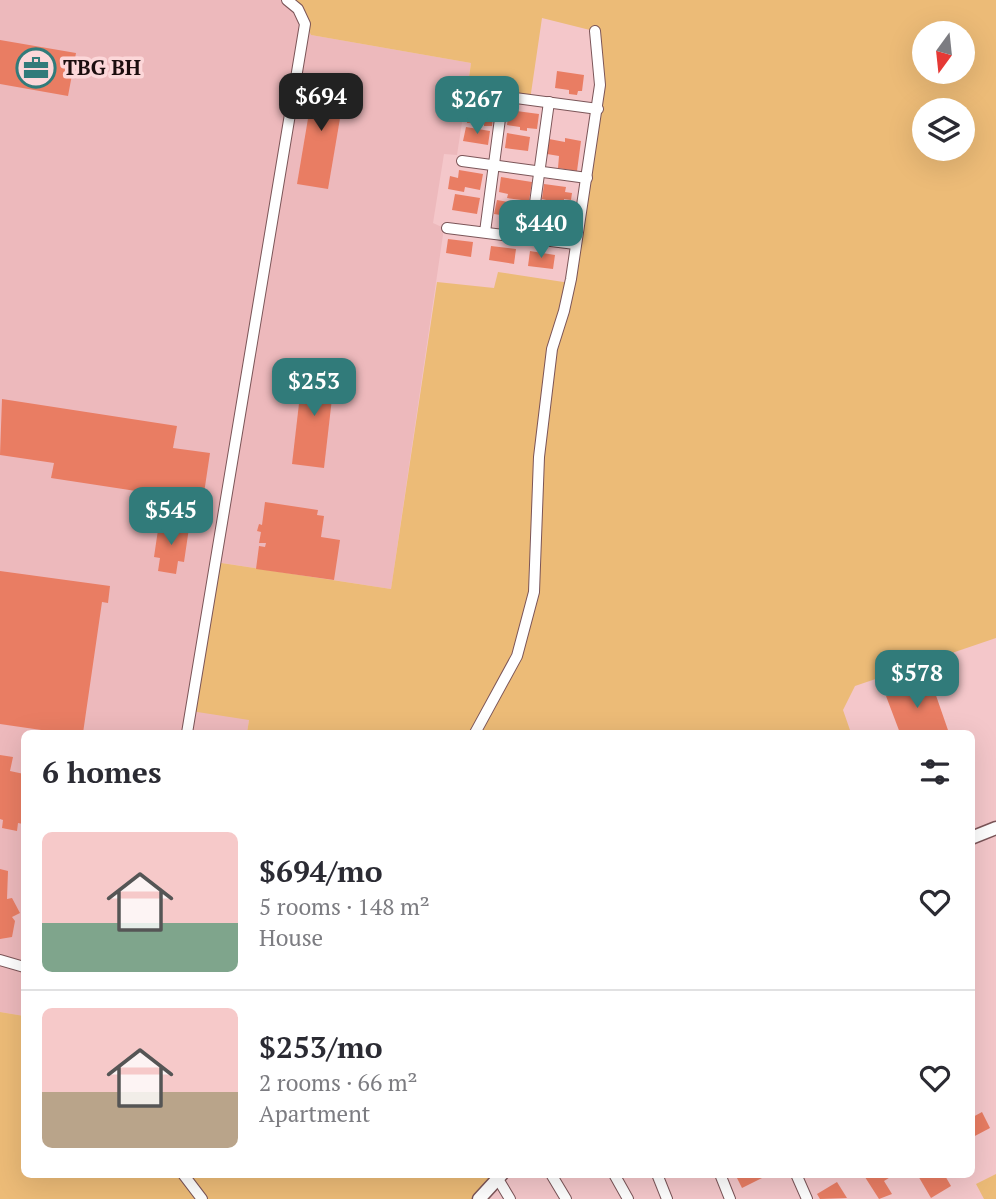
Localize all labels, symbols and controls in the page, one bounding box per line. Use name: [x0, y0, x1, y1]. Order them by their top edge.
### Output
north arrow: [912, 21, 975, 84]
map controls: [912, 21, 975, 161]
office icon: TBG BH: [15, 47, 57, 89]
place label: TBG BH: [63, 53, 141, 81]
pin: $694: [280, 74, 362, 133]
pin: $267: [436, 76, 518, 136]
text: $694: [295, 80, 347, 111]
text: $267: [451, 83, 503, 114]
button: layers: [912, 98, 975, 161]
pin: $440: [500, 201, 582, 260]
text: $440: [515, 207, 567, 238]
pin: $253: [273, 358, 355, 418]
text: $253: [288, 365, 340, 396]
pin: $545: [130, 488, 212, 547]
text: $545: [145, 494, 197, 525]
pin: $578: [876, 650, 958, 710]
text: $578: [891, 657, 943, 688]
text: 6 homes: [42, 752, 161, 792]
icon: filters: [916, 753, 954, 791]
text: $694/mo: [259, 851, 383, 891]
icon: home: [98, 860, 182, 944]
icon: heart: [916, 883, 954, 921]
text: 5 rooms · 148 m²: [259, 891, 430, 922]
text: House: [259, 922, 323, 953]
text: $253/mo: [259, 1027, 383, 1067]
icon: home: [98, 1036, 182, 1120]
icon: heart: [916, 1059, 954, 1097]
text: 2 rooms · 66 m²: [259, 1067, 418, 1098]
text: Apartment: [259, 1098, 370, 1129]

